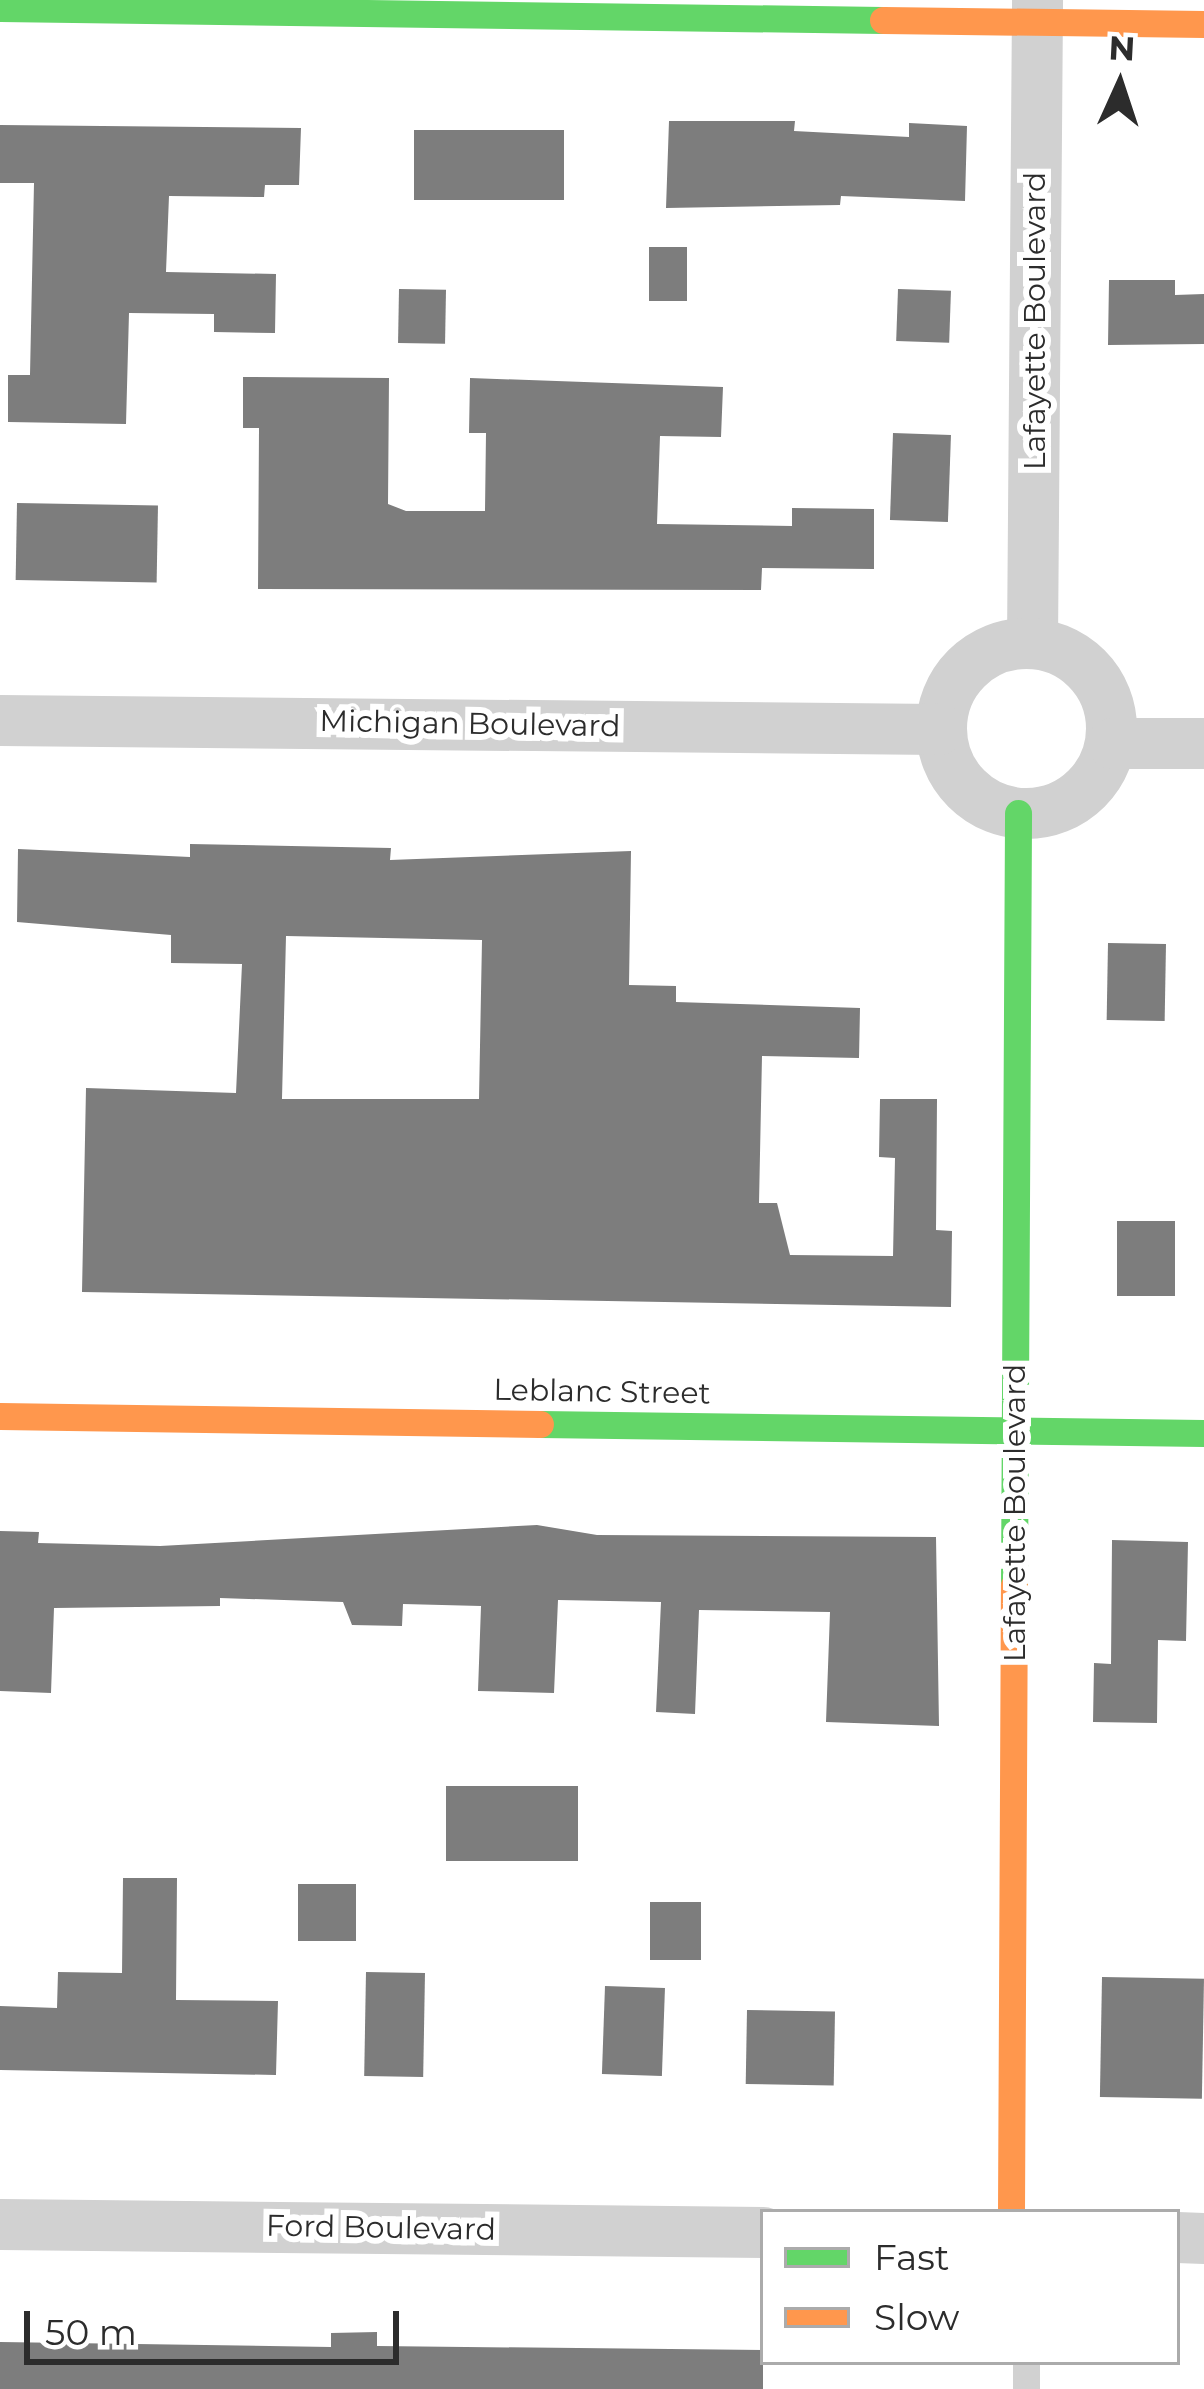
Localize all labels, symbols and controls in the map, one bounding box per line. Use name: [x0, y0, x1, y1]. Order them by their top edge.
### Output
north arrow: [1060, 24, 1180, 144]
text: N: [1108, 27, 1136, 69]
street label: Lafayette Boulevard: [1017, 172, 1053, 470]
street label: Michigan Boulevard: [319, 703, 621, 745]
street label: Lafayette Boulevard: [997, 1364, 1033, 1662]
street label: Leblanc Street: [493, 1372, 711, 1412]
street label: Ford Boulevard: [266, 2208, 496, 2248]
legend: [760, 2209, 1180, 2365]
text: Fast: [874, 2235, 949, 2279]
scale bar: [30, 2287, 405, 2361]
text: Slow: [874, 2295, 960, 2339]
text: 50 m: [45, 2310, 137, 2354]

